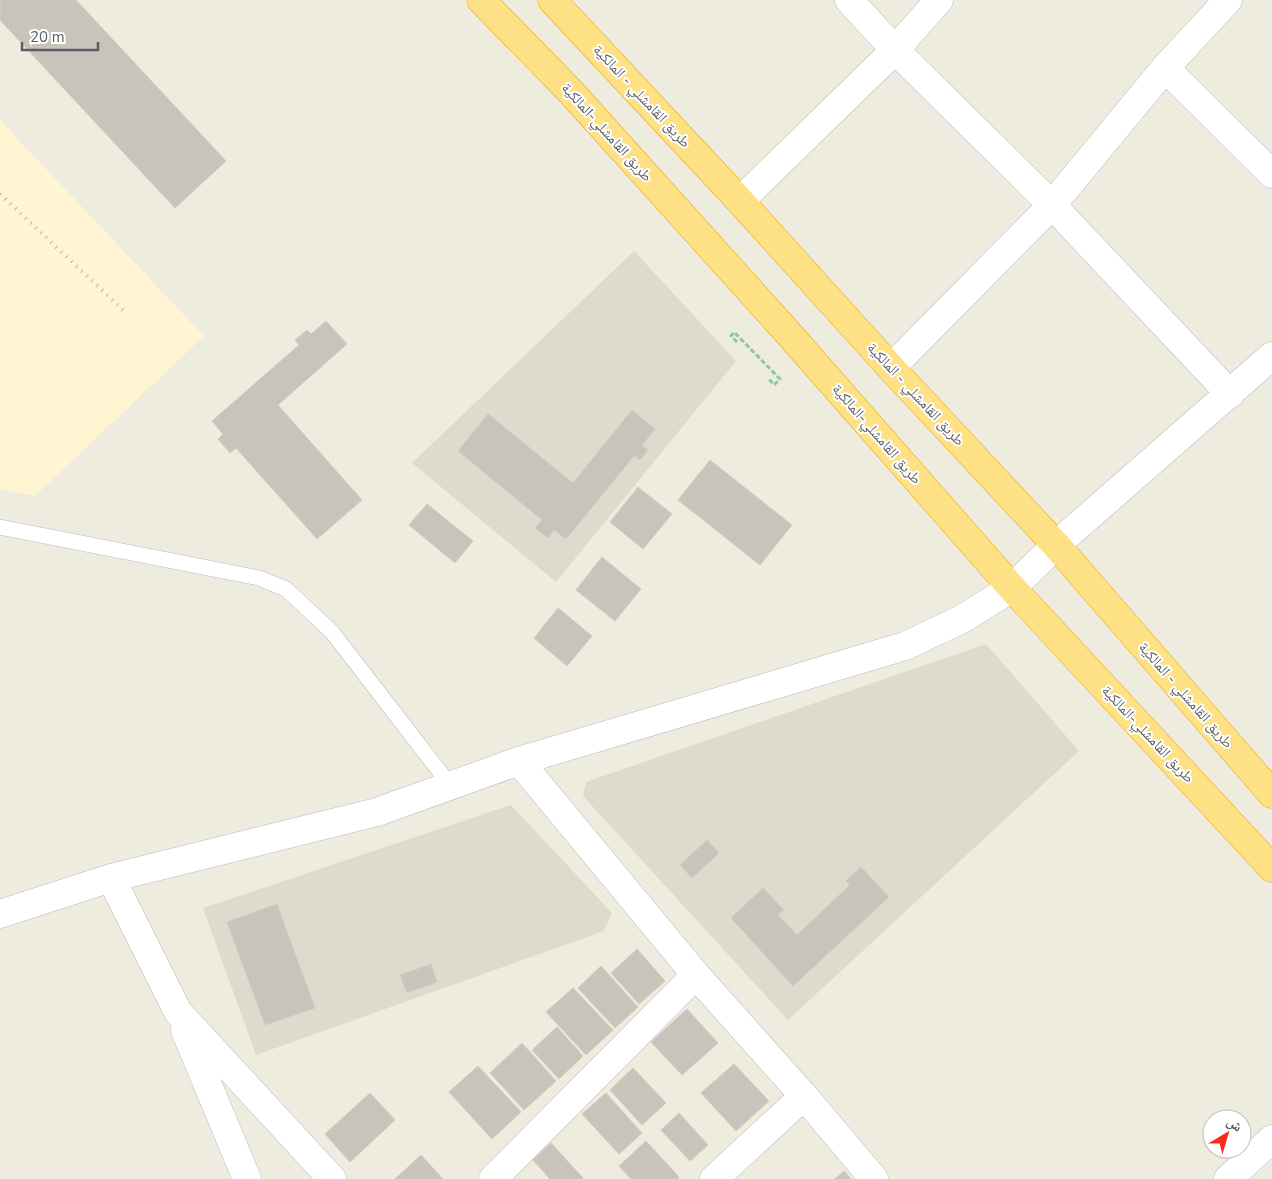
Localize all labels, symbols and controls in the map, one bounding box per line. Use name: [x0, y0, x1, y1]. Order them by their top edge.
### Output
scale bar: [22, 20, 99, 52]
text: 20 m: [30, 27, 65, 47]
street label: طريق القامشلي - المالكية: [587, 40, 695, 153]
street label: طريق القامشلي-المالكية: [556, 78, 657, 187]
street label: طريق القامشلي - المالكية: [861, 338, 969, 451]
street label: طريق القامشلي-المالكية: [826, 379, 926, 490]
street label: طريق القامشلي - المالكية: [1133, 638, 1238, 754]
street label: طريق القامشلي-المالكية: [1096, 681, 1199, 789]
north arrow: [1202, 1109, 1252, 1159]
text: ش: [1223, 1112, 1247, 1136]

